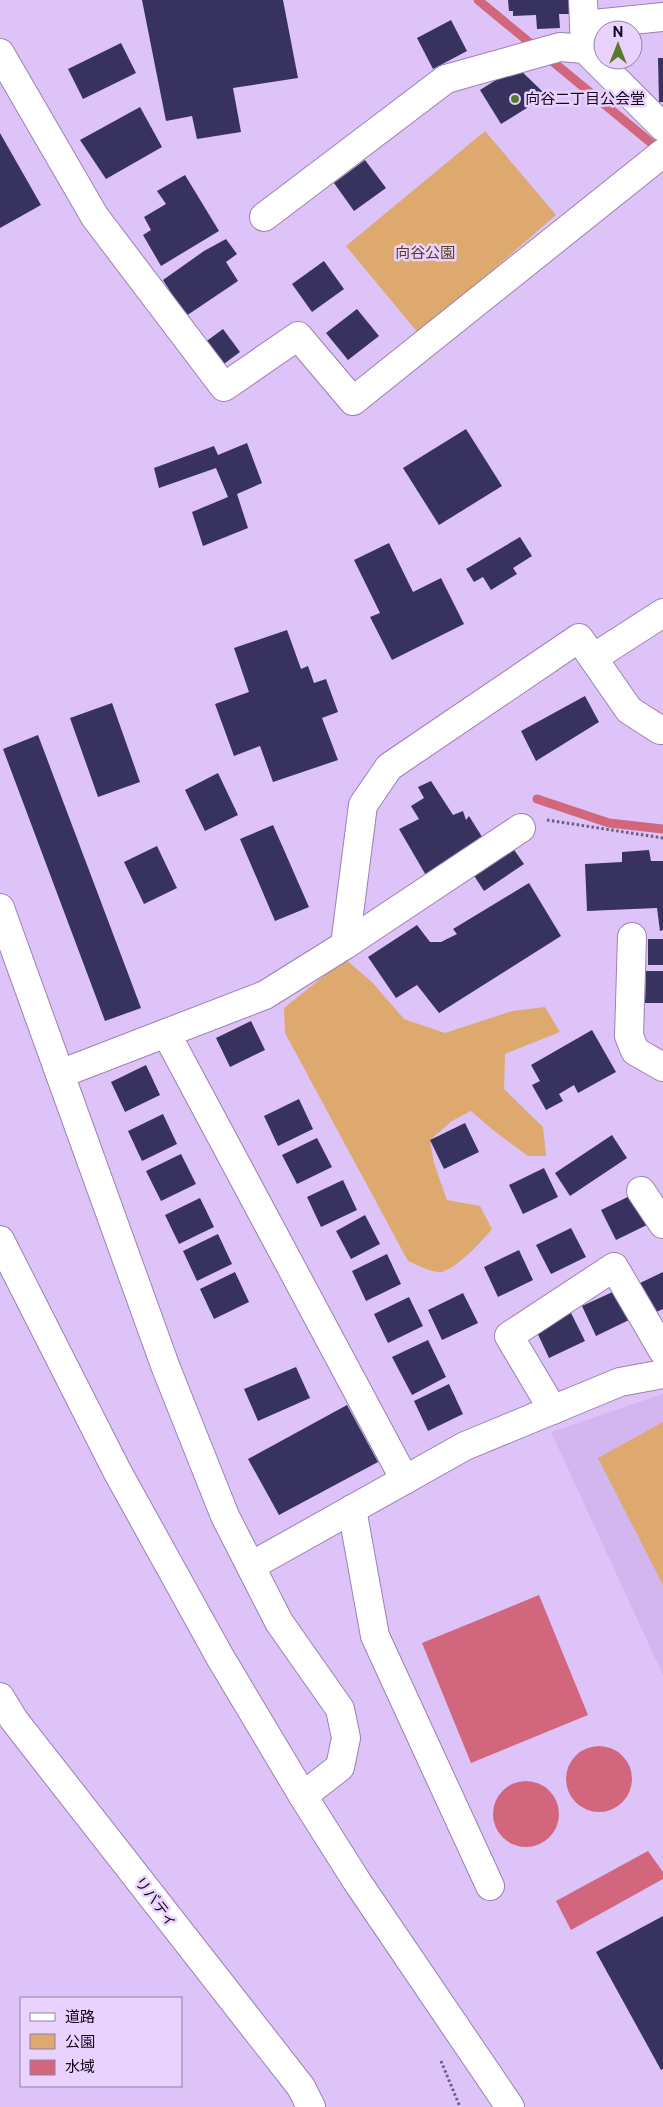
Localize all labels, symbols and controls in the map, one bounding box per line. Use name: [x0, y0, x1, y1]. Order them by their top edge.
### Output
north arrow: [593, 20, 643, 70]
text: N: [613, 24, 623, 40]
place label: 向谷二丁目公会堂: [525, 90, 645, 107]
marker: 向谷二丁目公会堂: [509, 93, 521, 105]
park label: 向谷公園: [395, 244, 455, 261]
street label: リバティ: [132, 1873, 181, 1930]
legend: [20, 1997, 182, 2087]
text: 道路: [65, 2008, 95, 2025]
text: 公園: [65, 2033, 95, 2050]
text: 水域: [65, 2058, 95, 2075]

